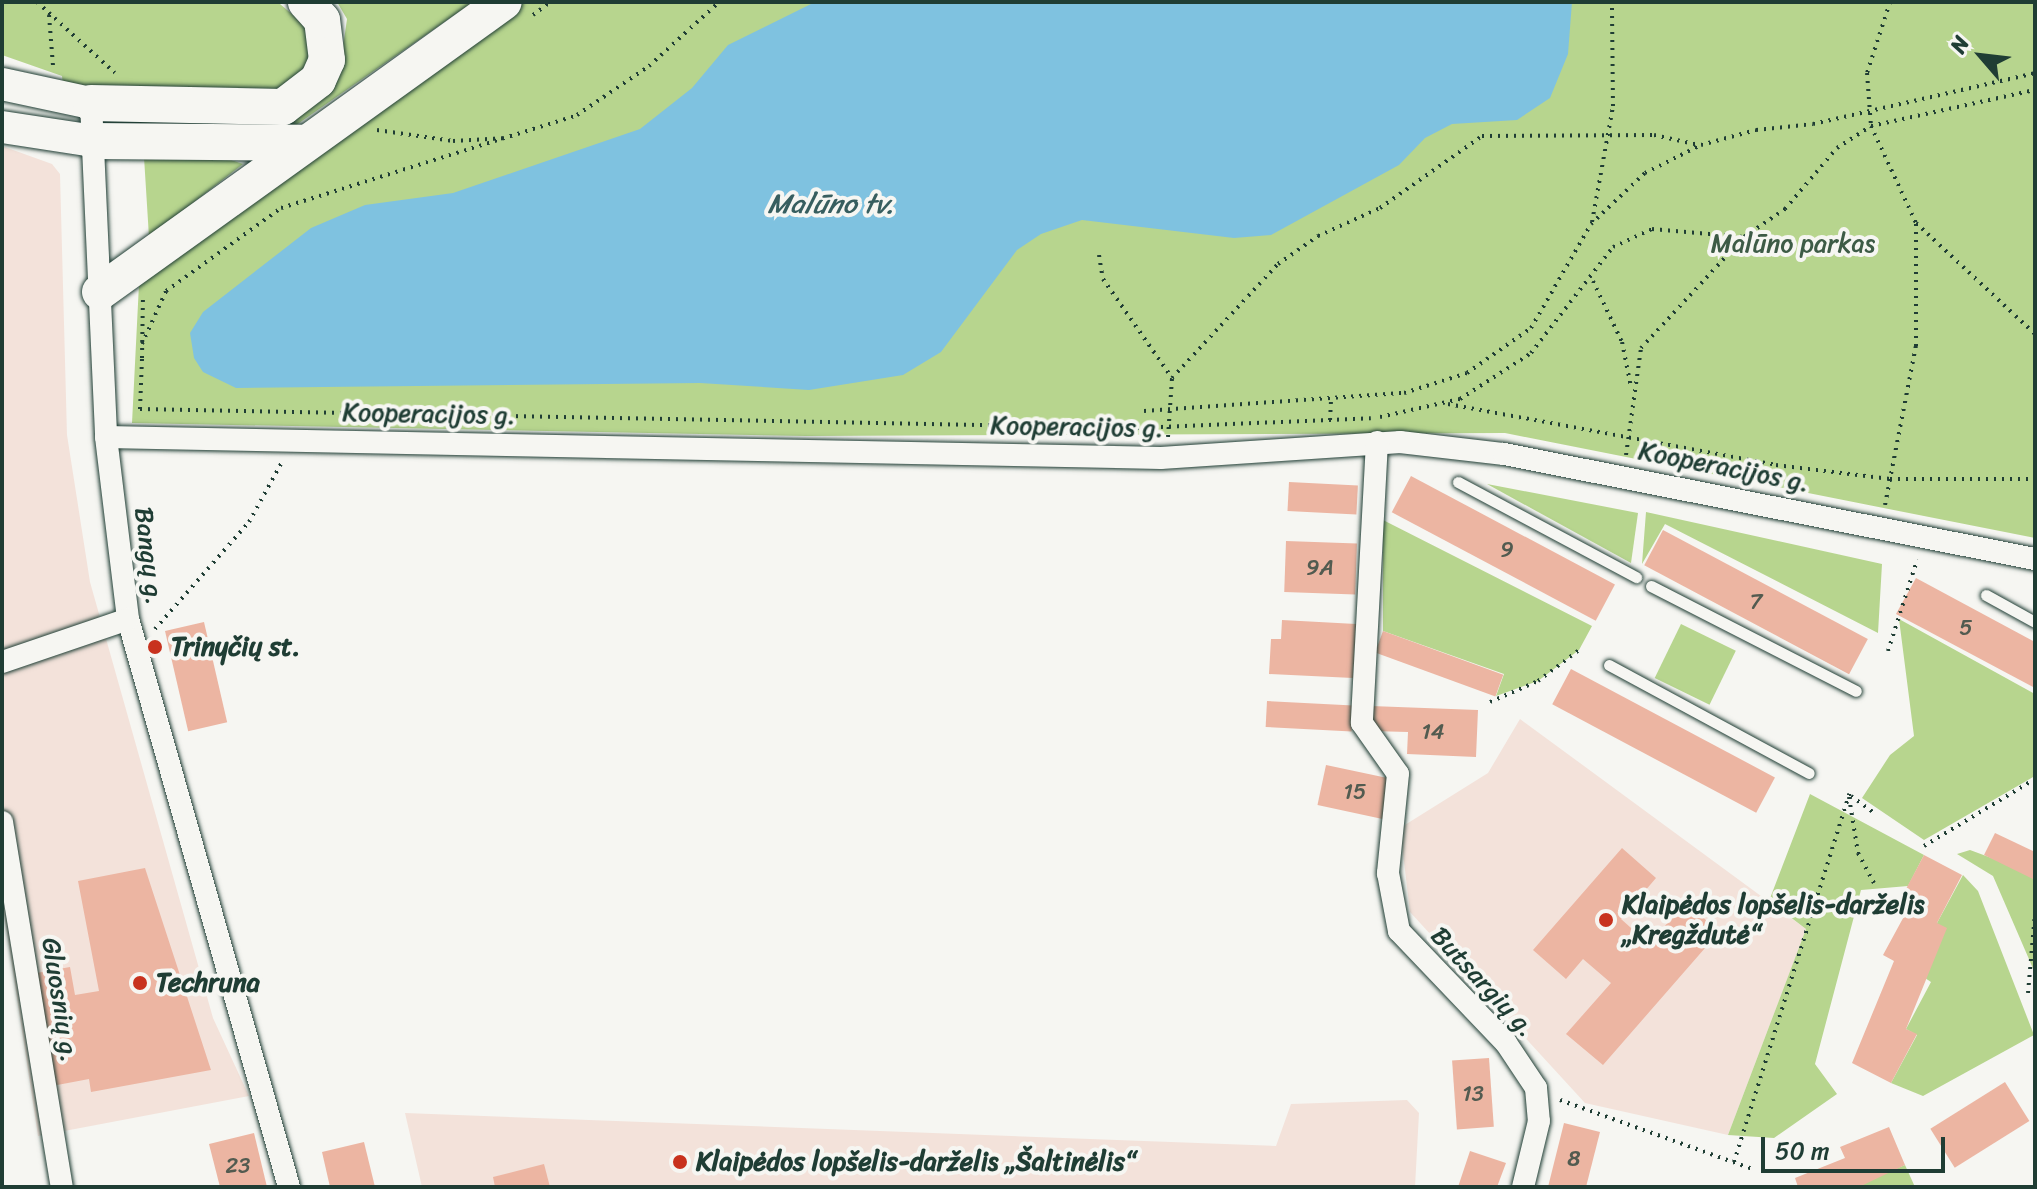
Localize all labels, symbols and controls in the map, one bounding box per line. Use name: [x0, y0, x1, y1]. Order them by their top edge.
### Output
north arrow: [1941, 16, 2021, 96]
text: N: [1939, 29, 1980, 60]
water label: Malūno tv.: [766, 187, 896, 221]
park label: Malūno parkas: [1710, 228, 1876, 260]
street label: Kooperacijos g.: [342, 397, 516, 431]
street label: Kooperacijos g.: [990, 410, 1164, 444]
street label: Kooperacijos g.: [1636, 435, 1812, 499]
street label: Bangų g.: [128, 505, 170, 607]
house number: 9: [1500, 537, 1514, 563]
house number: 9A: [1306, 555, 1334, 581]
house number: 7: [1750, 589, 1762, 615]
house number: 5: [1959, 615, 1973, 641]
place label: Trinyčių st.: [171, 631, 300, 663]
marker: Trinyčių st.: [146, 638, 164, 656]
house number: 14: [1421, 719, 1445, 745]
house number: 15: [1344, 779, 1366, 805]
place label: Klaipėdos lopšelis-darželis „Kregždutė“: [1622, 889, 1926, 950]
marker: Klaipėdos lopšelis-darželis „Kregždutė“: [1597, 911, 1615, 929]
street label: Butsargių g.: [1424, 920, 1542, 1044]
street label: Gluosnių g.: [35, 935, 85, 1065]
place label: Techruna: [156, 967, 260, 999]
marker: Techruna: [131, 974, 149, 992]
house number: 13: [1462, 1081, 1484, 1107]
scale bar: [1765, 1121, 1949, 1171]
text: 50 m: [1775, 1130, 1830, 1172]
place label: Klaipėdos lopšelis-darželis „Šaltinėlis“: [696, 1146, 1136, 1178]
house number: 8: [1567, 1146, 1581, 1172]
house number: 23: [226, 1153, 250, 1179]
marker: Klaipėdos lopšelis-darželis „Šaltinėlis“: [671, 1153, 689, 1171]

